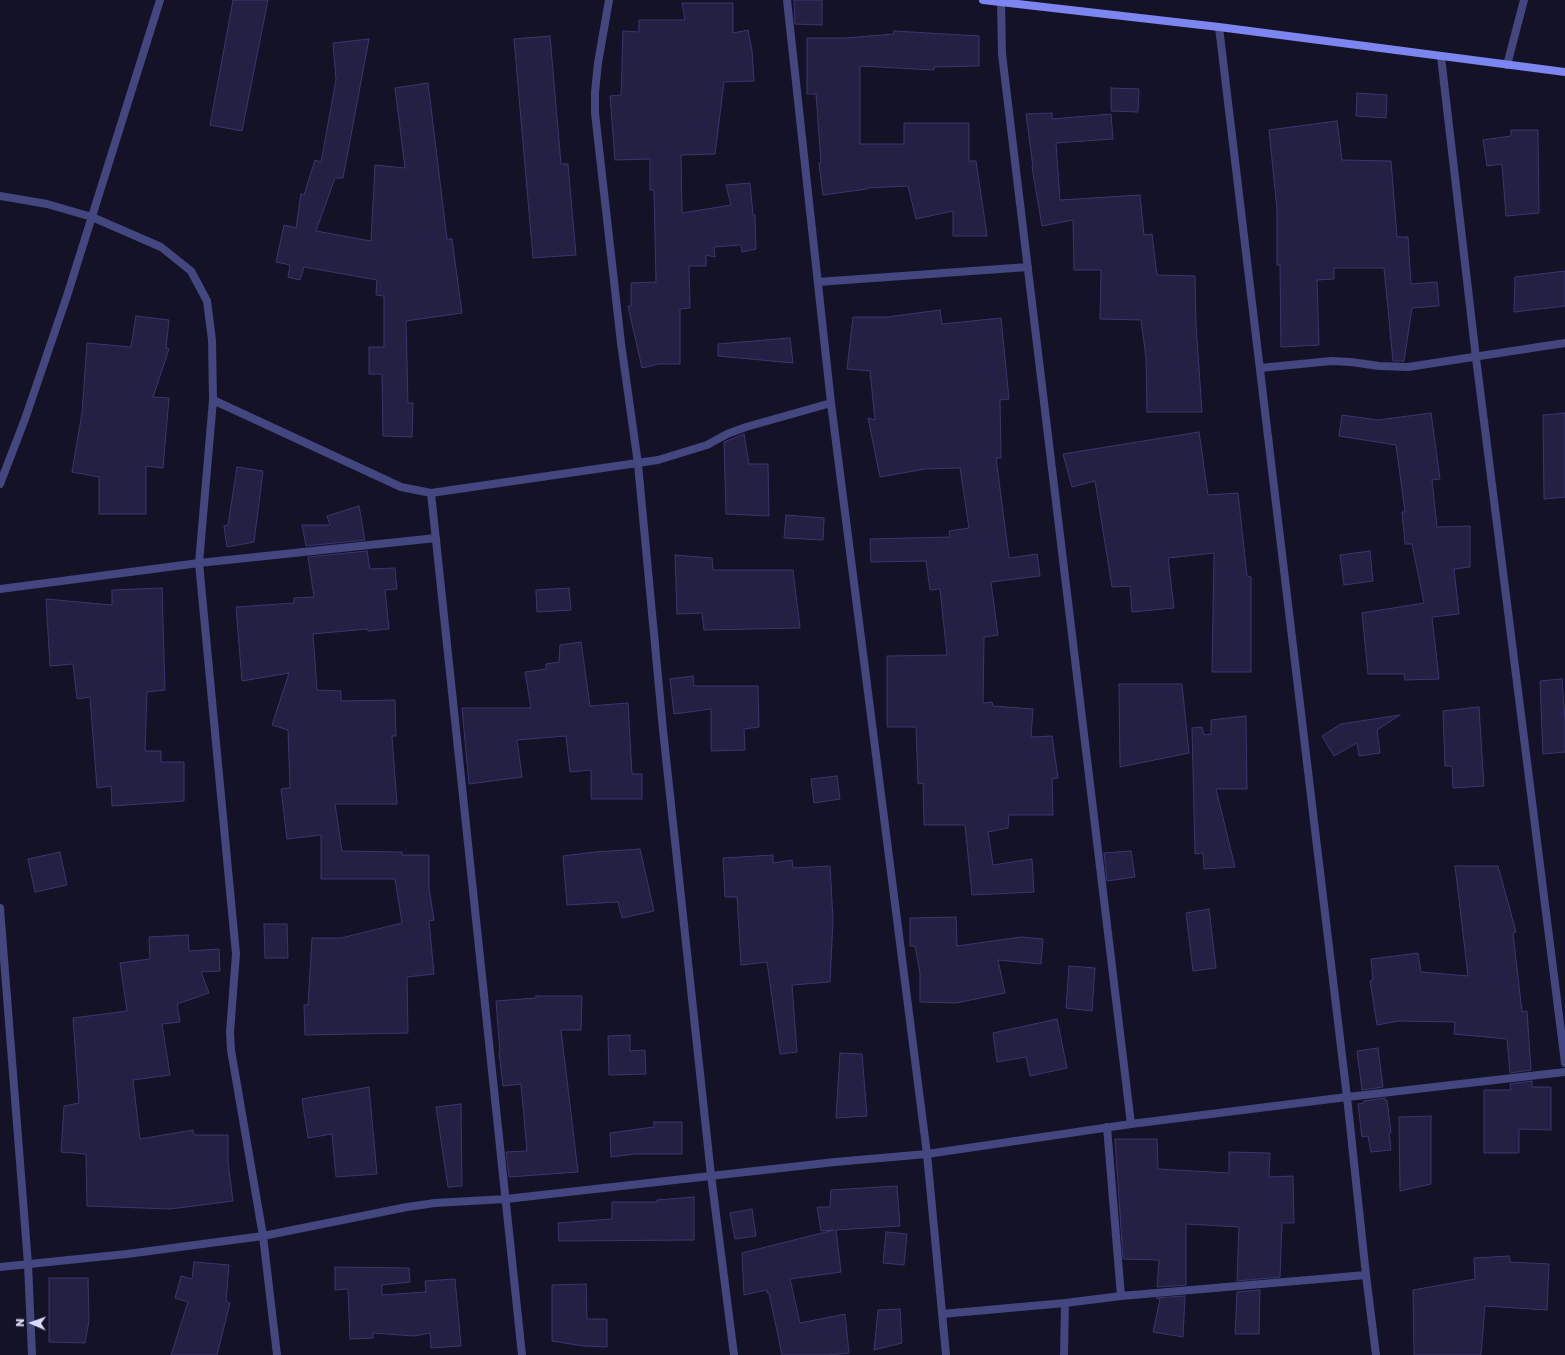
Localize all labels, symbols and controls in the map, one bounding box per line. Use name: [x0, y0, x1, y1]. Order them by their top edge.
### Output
north arrow: [12, 1303, 52, 1343]
text: N: [13, 1318, 26, 1327]

